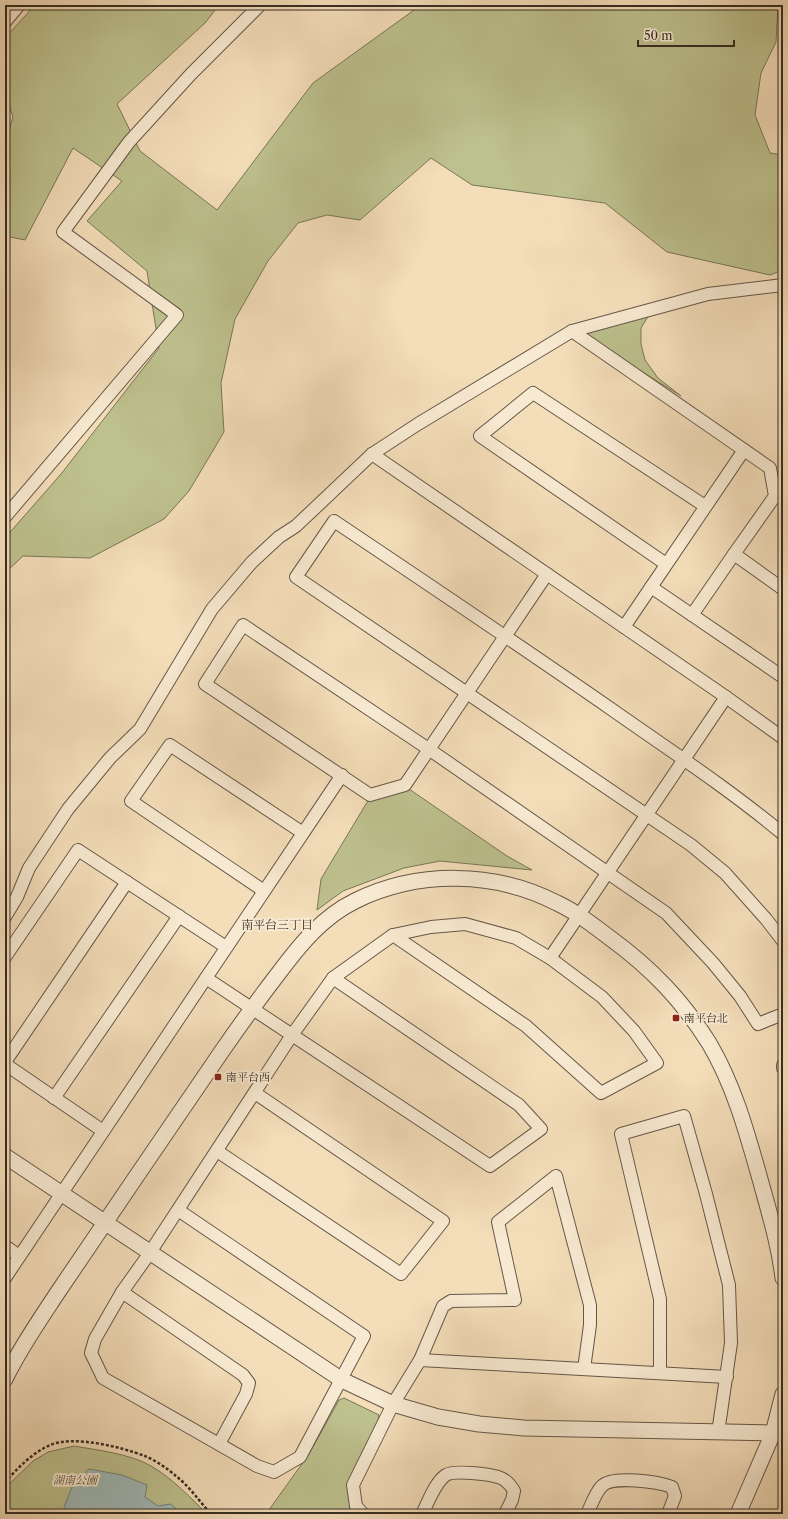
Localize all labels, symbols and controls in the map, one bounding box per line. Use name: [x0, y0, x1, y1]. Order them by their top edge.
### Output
scale bar: [638, 22, 734, 48]
text: 50 m: [644, 28, 673, 43]
district label: 南平台三丁目: [241, 917, 313, 932]
place label: 南平台北: [684, 1011, 728, 1025]
marker: 南平台北: [671, 1013, 681, 1023]
place label: 南平台西: [226, 1070, 270, 1084]
marker: 南平台西: [213, 1072, 223, 1082]
park label: 湖南公園: [53, 1473, 99, 1487]

